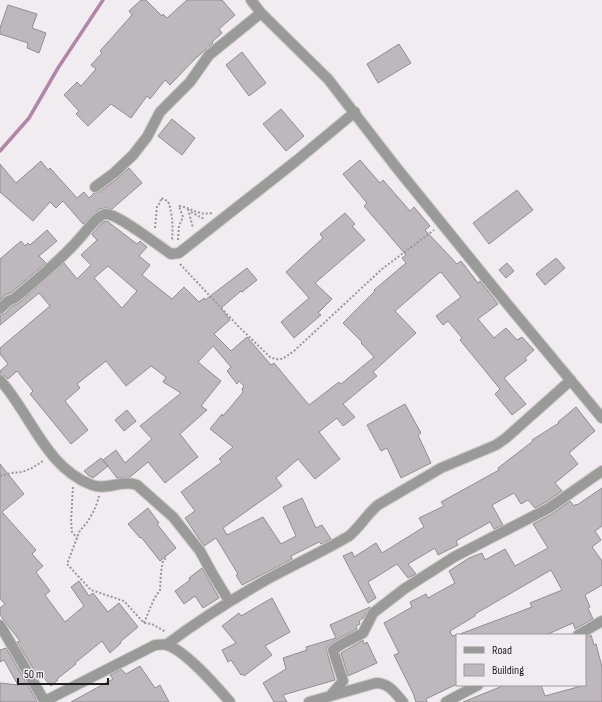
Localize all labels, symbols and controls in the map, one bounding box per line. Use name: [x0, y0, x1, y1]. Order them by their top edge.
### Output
legend: [456, 634, 586, 686]
text: Road: [492, 643, 512, 658]
scale bar: [18, 660, 108, 686]
text: Building: [492, 663, 524, 678]
text: 50 m: [24, 667, 44, 682]

